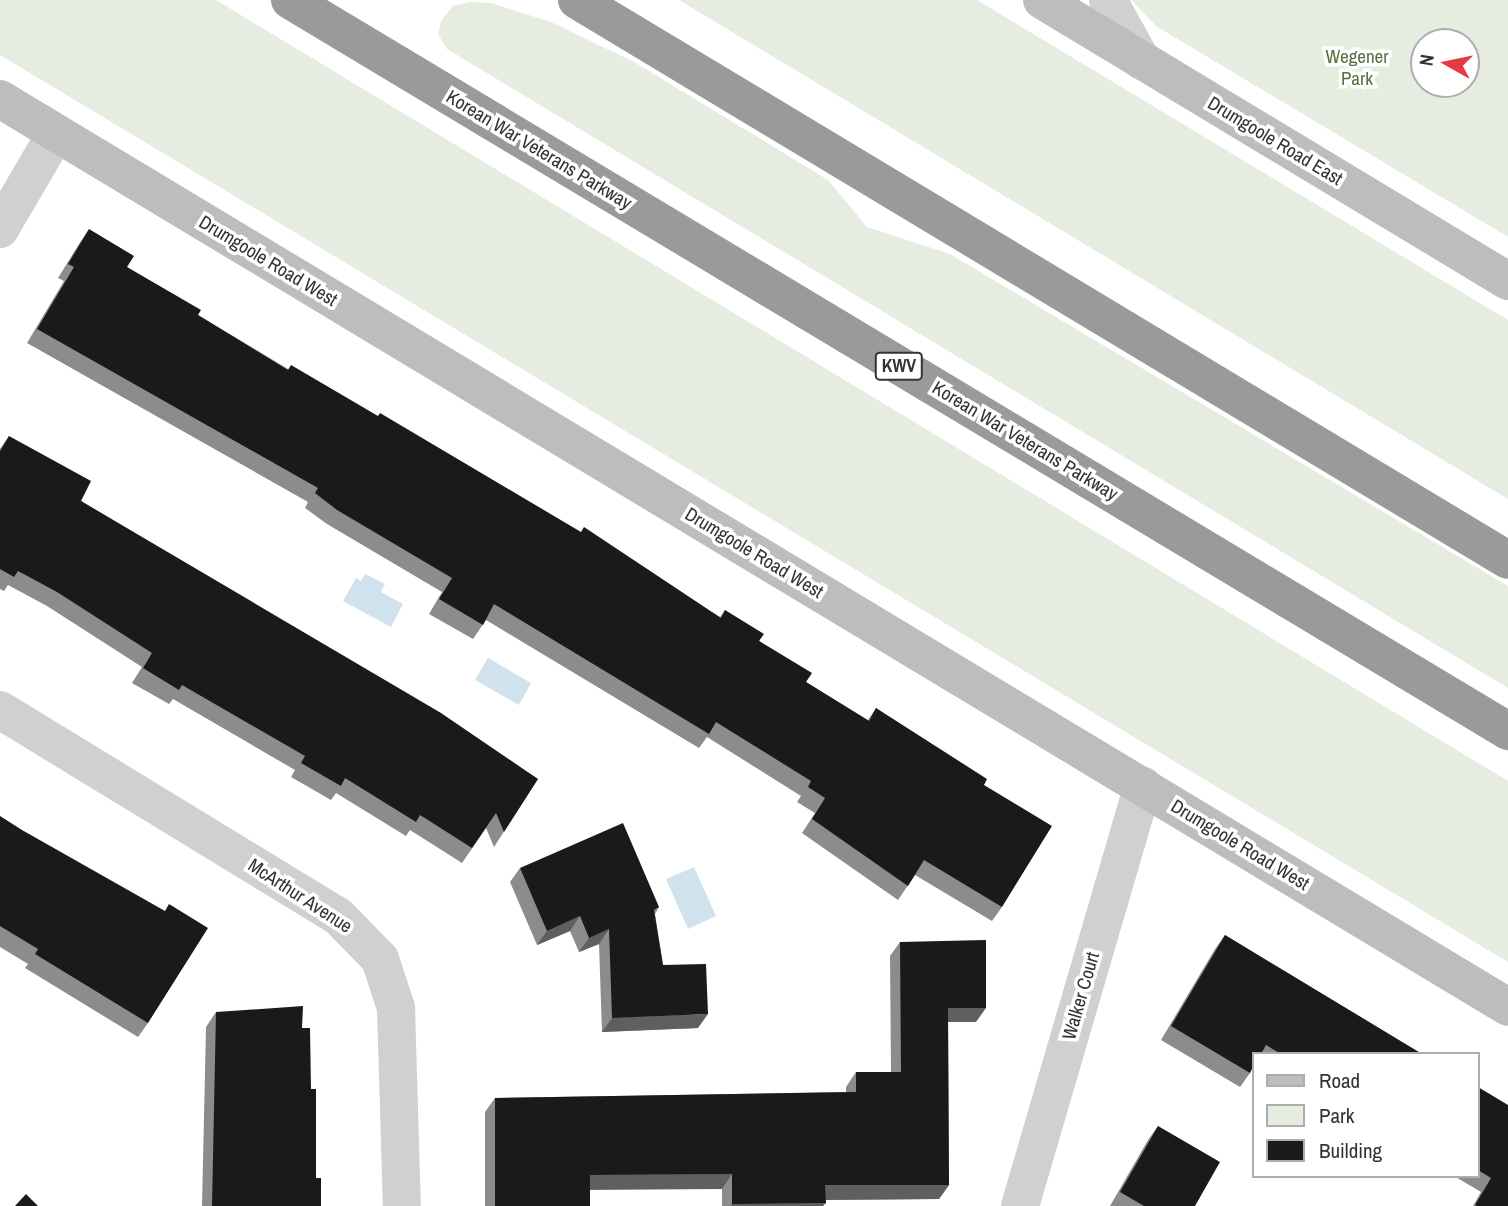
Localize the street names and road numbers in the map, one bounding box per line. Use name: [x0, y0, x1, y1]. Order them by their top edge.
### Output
street label: Korean War Veterans Parkway: [442, 86, 636, 214]
street label: Drumgoole Road East: [1203, 92, 1347, 190]
street label: Drumgoole Road West: [195, 211, 341, 311]
road number: KWV: [874, 352, 923, 380]
street label: Korean War Veterans Parkway: [928, 377, 1122, 505]
street label: Drumgoole Road West: [681, 503, 827, 603]
street label: Drumgoole Road West: [1167, 795, 1313, 895]
street label: McArthur Avenue: [243, 854, 357, 938]
street label: Walker Court: [1058, 949, 1104, 1043]

